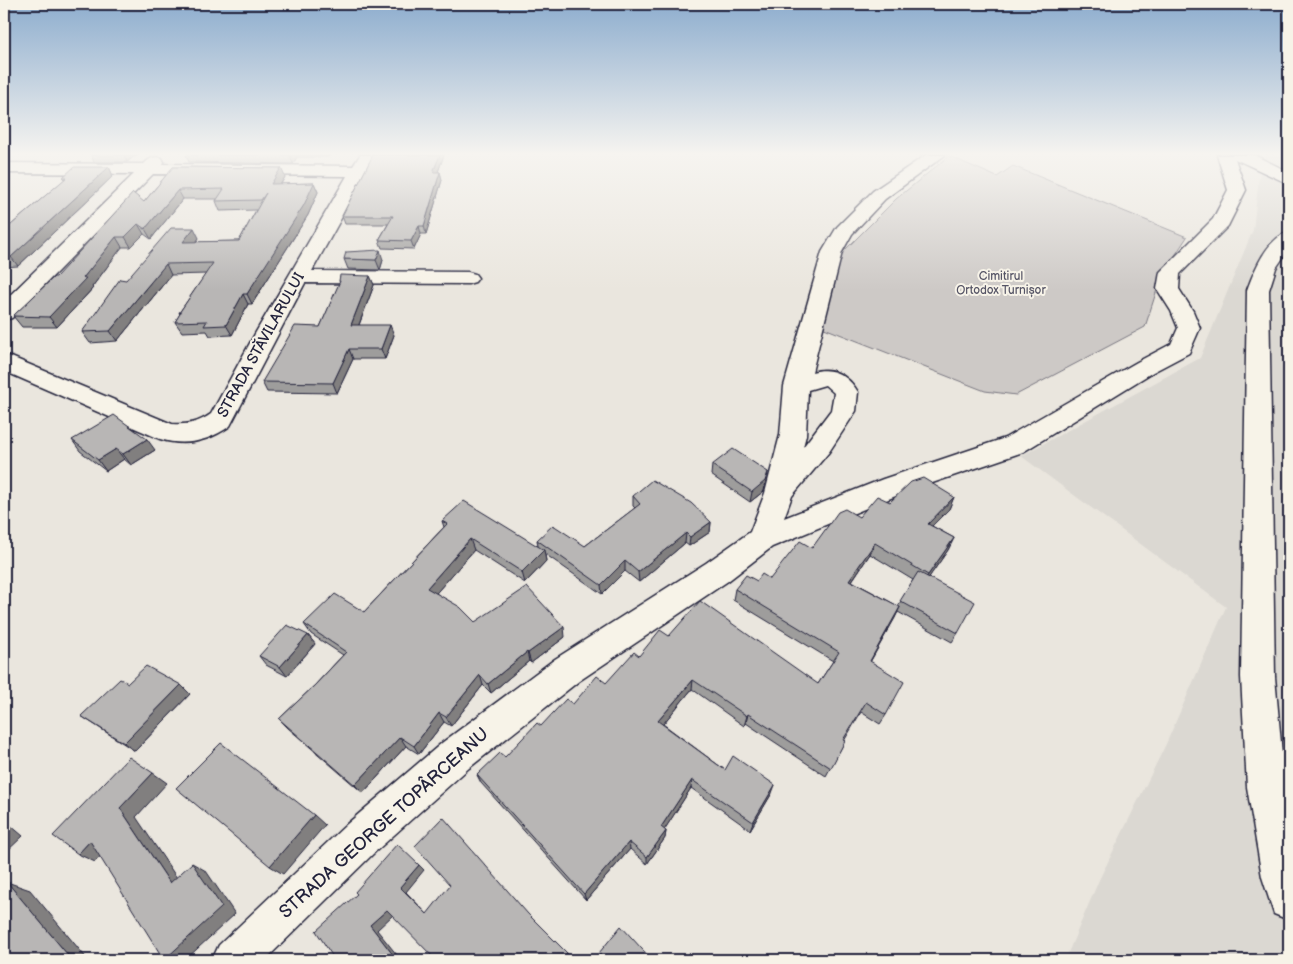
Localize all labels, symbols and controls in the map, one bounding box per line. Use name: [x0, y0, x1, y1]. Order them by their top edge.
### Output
street label: STRADA STĂVILARULUI: [213, 269, 309, 421]
park label: Cimitirul Ortodox Turnișor: [956, 269, 1046, 298]
street label: STRADA GEORGE TOPÂRCEANU: [274, 722, 493, 923]

